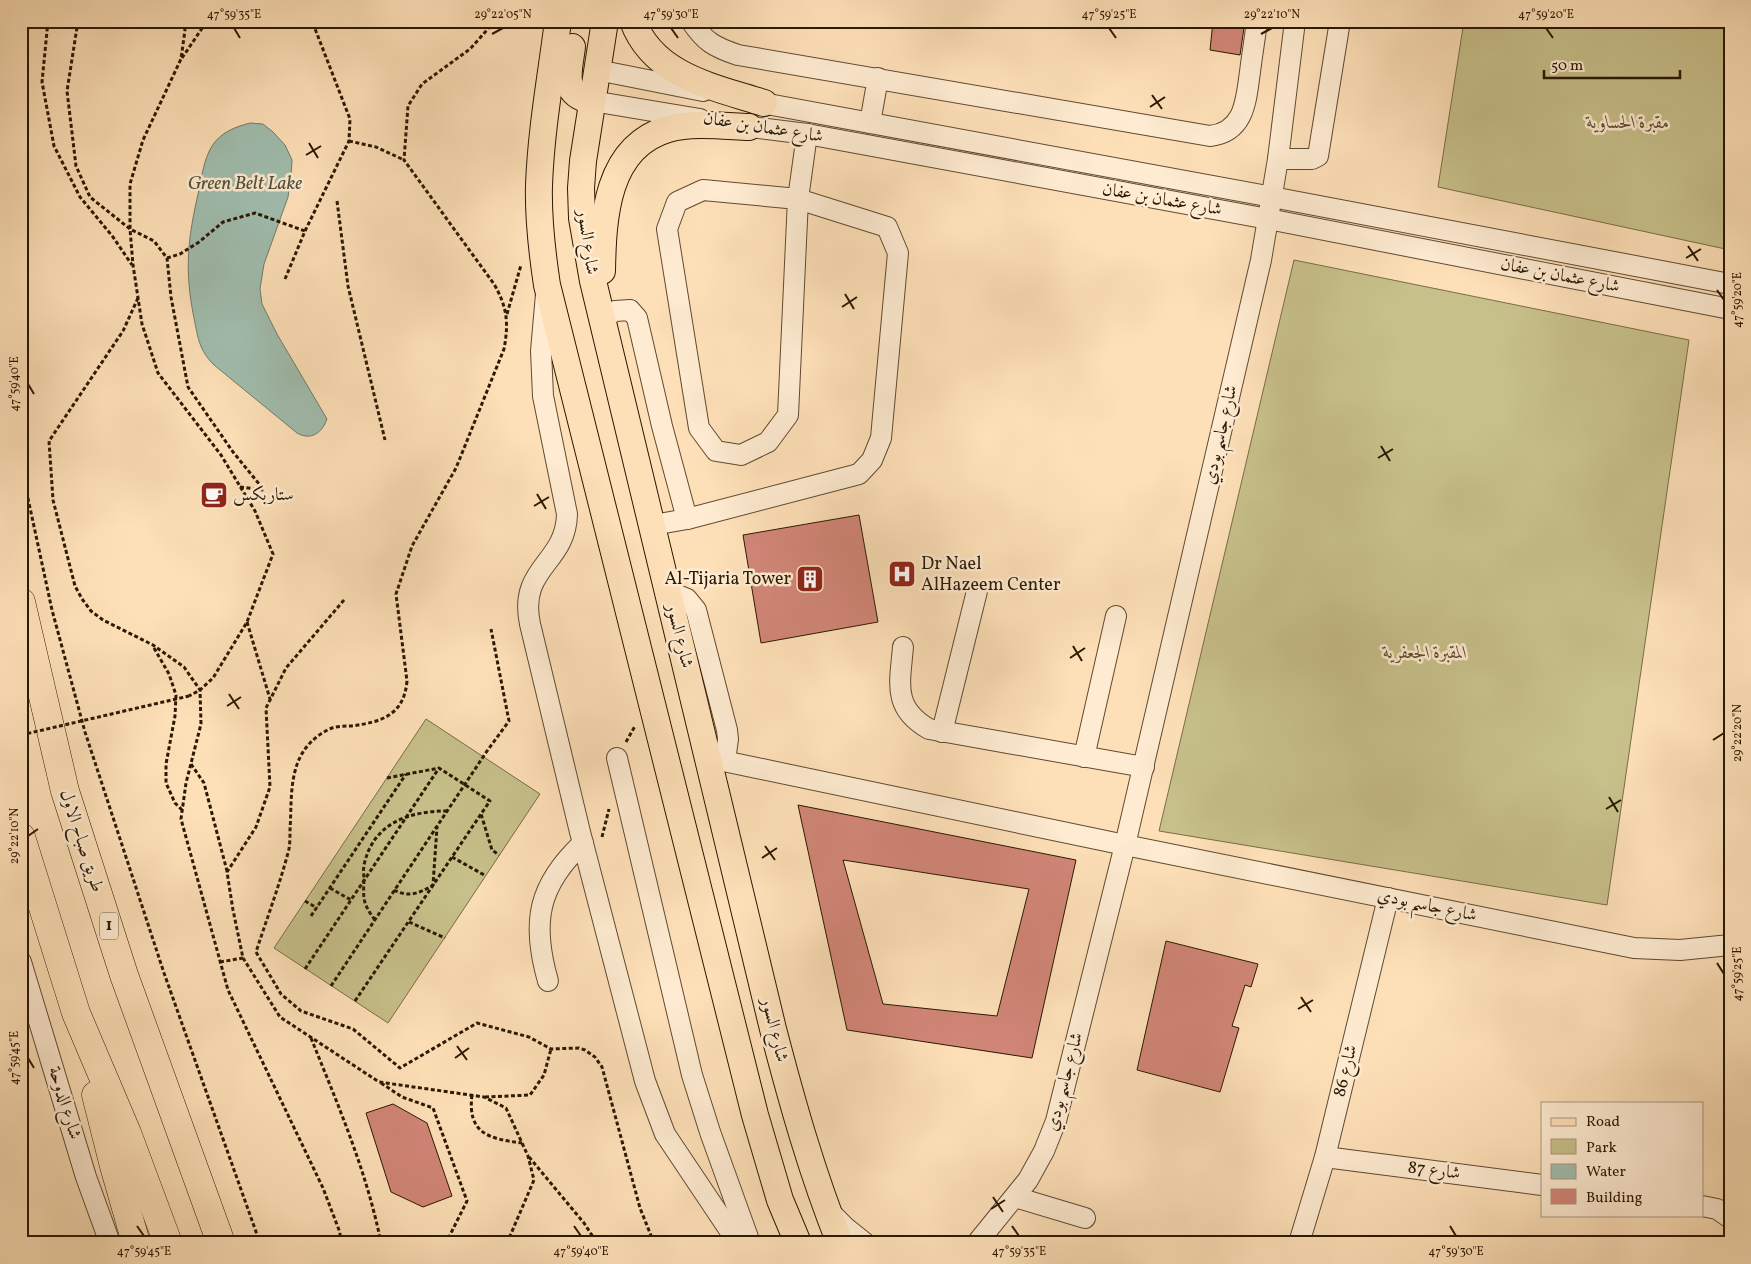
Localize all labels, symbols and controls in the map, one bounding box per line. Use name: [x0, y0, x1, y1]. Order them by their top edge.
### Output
text: 47°59'35"E: [207, 7, 261, 23]
text: 29°22'05"N: [474, 7, 532, 23]
text: 47°59'30"E: [643, 7, 699, 23]
text: 47°59'25"E: [1082, 7, 1136, 23]
text: 29°22'10"N: [1244, 7, 1300, 23]
text: 47°59'20"E: [1518, 7, 1574, 23]
scale bar: [1544, 48, 1680, 80]
text: 50 m: [1551, 56, 1583, 77]
street label: شارع عثمان بن عفان: [701, 106, 825, 151]
park label: مقبرة الحساوية: [1585, 111, 1669, 136]
water label: Green Belt Lake: [188, 171, 302, 197]
street label: شارع عثمان بن عفان: [1100, 177, 1224, 224]
street label: شارع السور: [569, 206, 604, 276]
street label: شارع عثمان بن عفان: [1498, 252, 1622, 301]
text: 47°59'20"E: [1730, 272, 1746, 328]
text: 47°59'40"E: [7, 356, 23, 412]
street label: شارع جاسم بودي: [1197, 383, 1248, 488]
cafe icon: ستاربكس: [199, 480, 229, 510]
place label: ستاربكس: [233, 483, 294, 508]
place label: Dr Nael AlHazeem Center: [921, 552, 1061, 598]
hospital icon: Dr Nael AlHazeem Center: [887, 559, 917, 589]
building icon: Al-Tijaria Tower: [795, 564, 825, 594]
place label: Al-Tijaria Tower: [664, 567, 791, 592]
street label: شارع السور: [657, 599, 699, 671]
park label: المقبرة الجعفرية: [1381, 641, 1467, 666]
text: 29°22'20"N: [1730, 704, 1746, 762]
street label: طريق صباح الاول: [51, 786, 109, 896]
text: 29°22'10"N: [7, 808, 23, 864]
street label: شارع جاسم بودي: [1374, 883, 1479, 933]
road number: 1: [100, 912, 118, 939]
text: 47°59'25"E: [1730, 947, 1746, 1001]
street label: شارع السور: [752, 993, 794, 1065]
street label: شارع جاسم بودي: [1040, 1030, 1094, 1135]
text: 47°59'45"E: [7, 1031, 23, 1085]
street label: شارع 86: [1327, 1042, 1366, 1100]
street label: شارع الدوحة: [40, 1063, 87, 1143]
legend: [1541, 1102, 1704, 1216]
text: Road: [1586, 1112, 1620, 1133]
text: Park: [1586, 1138, 1617, 1159]
street label: شارع 87: [1406, 1155, 1462, 1188]
text: Water: [1586, 1162, 1626, 1183]
text: Building: [1586, 1188, 1643, 1209]
text: 47°59'45"E: [117, 1244, 171, 1260]
text: 47°59'40"E: [553, 1244, 609, 1260]
text: 47°59'35"E: [992, 1244, 1046, 1260]
text: 47°59'30"E: [1428, 1244, 1484, 1260]

